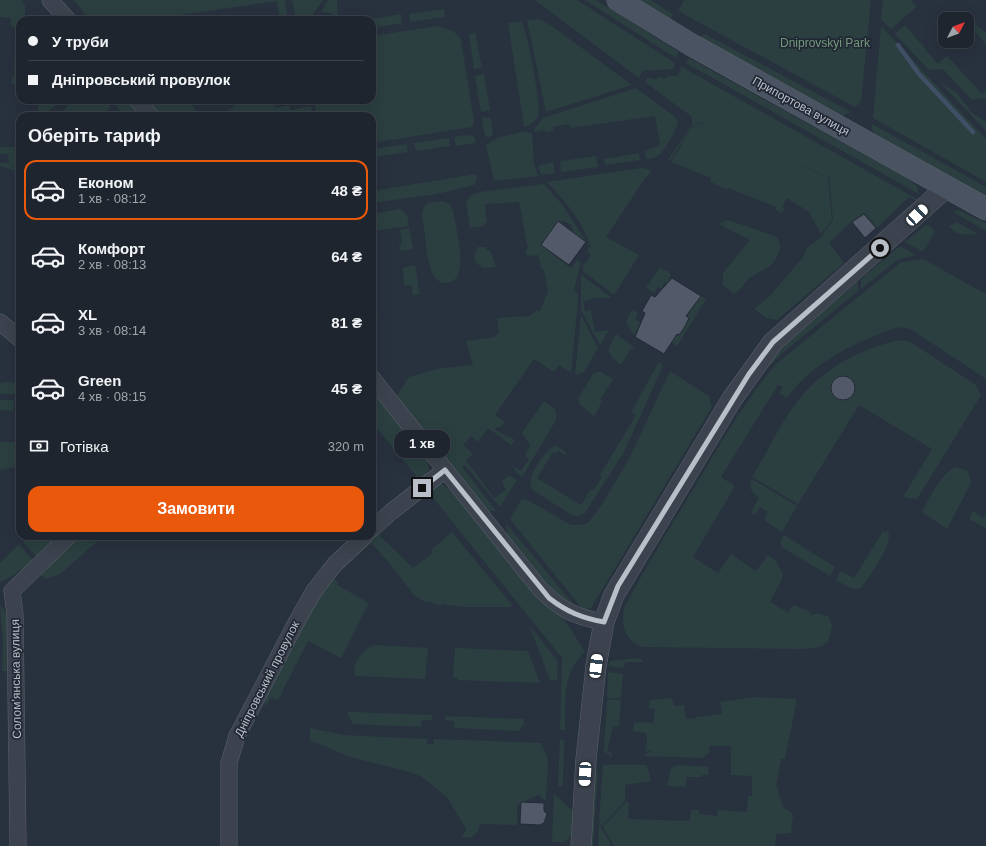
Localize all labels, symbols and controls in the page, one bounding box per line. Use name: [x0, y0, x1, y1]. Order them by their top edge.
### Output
north arrow: [938, 12, 974, 48]
map controls: [938, 12, 974, 48]
text: У труби: [52, 33, 109, 50]
park label: Dniprovskyi Park: [780, 36, 871, 50]
text: Дніпровський провулок: [52, 71, 230, 88]
street label: Припортова вулиця: [750, 74, 852, 138]
text: Оберіть тариф: [28, 126, 161, 146]
icon: car: [30, 172, 66, 208]
text: Економ: [78, 174, 134, 191]
text: 48 ₴: [331, 182, 362, 199]
text: 1 хв · 08:12: [78, 191, 146, 206]
car: [904, 202, 930, 228]
icon: car: [30, 238, 66, 274]
route start: [871, 239, 889, 257]
text: Комфорт: [78, 240, 145, 257]
text: 64 ₴: [331, 248, 362, 265]
text: 2 хв · 08:13: [78, 257, 146, 272]
icon: car: [30, 304, 66, 340]
text: XL: [78, 306, 97, 323]
text: 81 ₴: [331, 314, 362, 331]
text: 3 хв · 08:14: [78, 323, 146, 338]
icon: car: [30, 370, 66, 406]
text: Green: [78, 372, 121, 389]
text: 45 ₴: [331, 380, 362, 397]
text: 4 хв · 08:15: [78, 389, 146, 404]
callout: 1 хв: [394, 430, 450, 458]
icon: cash: [28, 435, 50, 457]
text: 1 хв: [409, 436, 435, 451]
text: Готівка: [60, 438, 109, 455]
text: 320 m: [328, 439, 364, 454]
route end: [413, 479, 431, 497]
button: Замовити: [28, 486, 364, 532]
street label: Дніпровський провулок: [232, 618, 303, 739]
street label: Соломʼянська вулиця: [8, 619, 24, 739]
car: [589, 653, 603, 679]
car: [578, 762, 592, 786]

